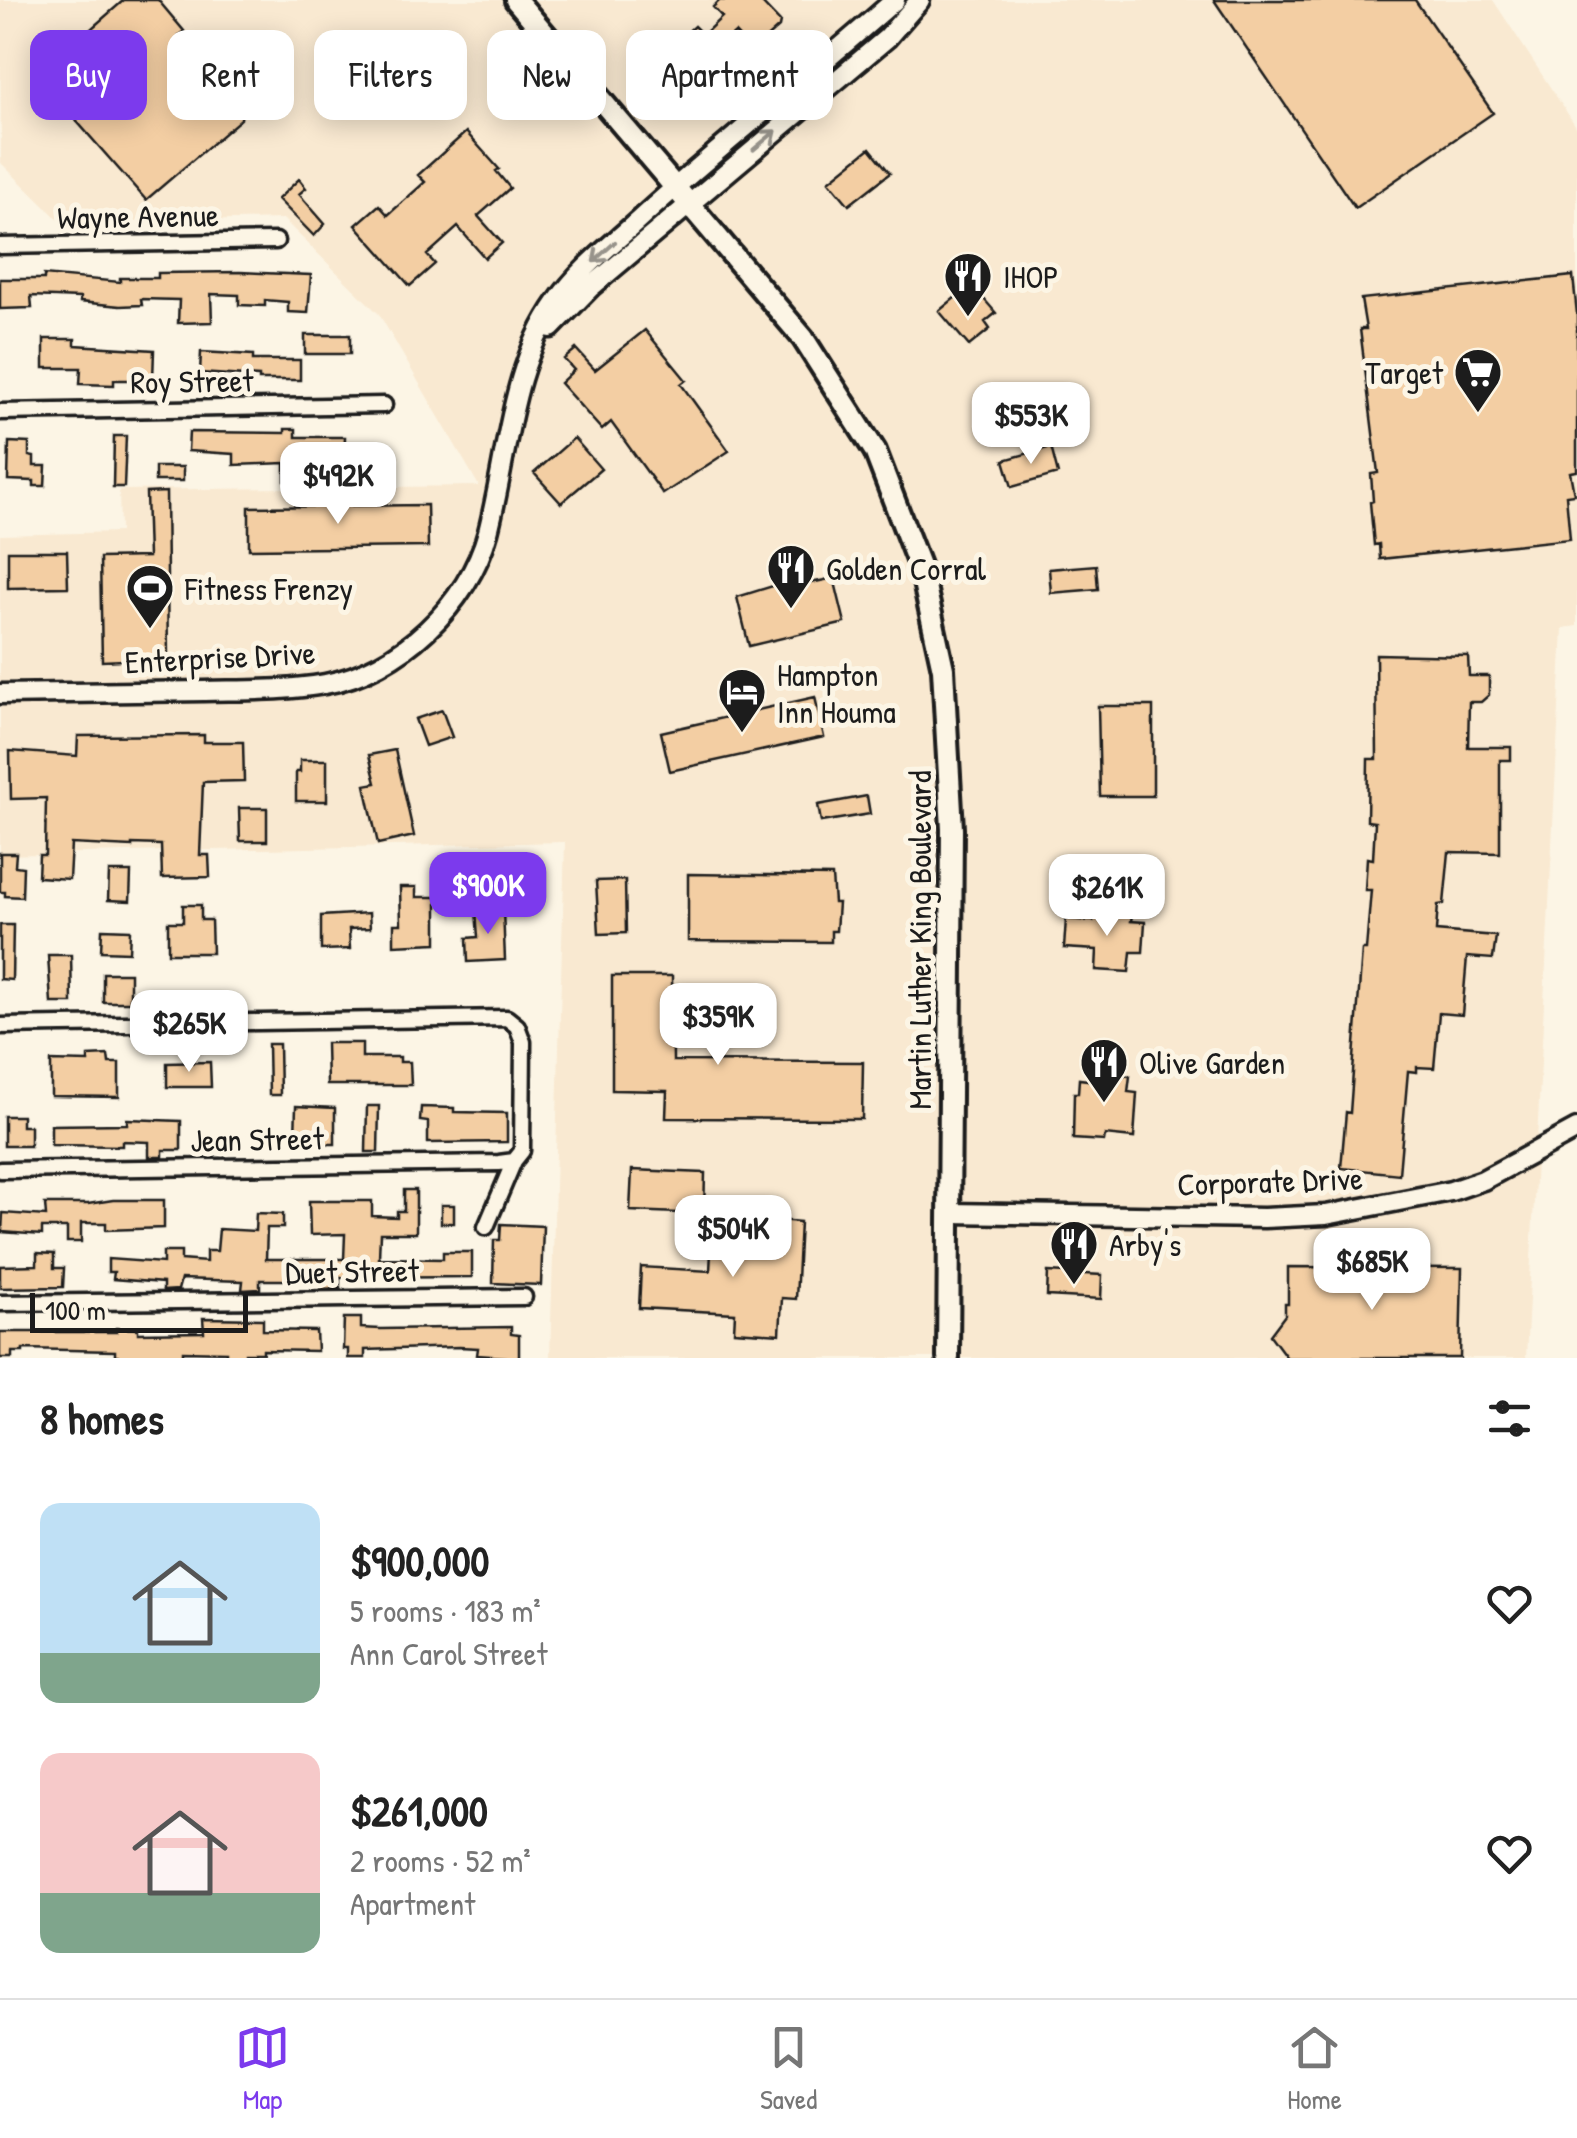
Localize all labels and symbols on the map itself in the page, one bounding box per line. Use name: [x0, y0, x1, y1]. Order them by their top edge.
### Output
one-way arrow: [752, 130, 778, 152]
street label: Wayne Avenue: [57, 193, 219, 239]
one-way arrow: [592, 240, 617, 263]
restaurant icon: IHOP: [942, 250, 994, 318]
place label: IHOP: [1003, 255, 1059, 298]
supermarket icon: Target: [1452, 346, 1504, 414]
place label: Target: [1365, 351, 1444, 394]
street label: Roy Street: [130, 358, 255, 404]
pin: $553K: [961, 382, 1101, 467]
pin: $492K: [268, 442, 408, 527]
restaurant icon: Golden Corral: [765, 542, 817, 610]
place label: Golden Corral: [826, 547, 986, 590]
sports icon: Fitness Frenzy: [124, 562, 176, 630]
place label: Fitness Frenzy: [184, 567, 353, 610]
street label: Enterprise Drive: [124, 631, 317, 683]
place label: Hampton Inn Houma: [777, 653, 896, 733]
hotel icon: Hampton Inn Houma: [716, 666, 768, 734]
street label: Martin Luther King Boulevard: [898, 771, 941, 1109]
pin: $900K: [418, 852, 558, 937]
pin: $261K: [1037, 854, 1177, 939]
pin: $359K: [648, 983, 788, 1068]
pin: $265K: [119, 990, 259, 1075]
restaurant icon: Olive Garden: [1078, 1036, 1130, 1104]
place label: Olive Garden: [1139, 1041, 1285, 1084]
street label: Jean Street: [190, 1116, 325, 1162]
street label: Corporate Drive: [1177, 1156, 1364, 1206]
pin: $504K: [663, 1195, 803, 1280]
restaurant icon: Arby's: [1048, 1218, 1100, 1286]
place label: Arby's: [1109, 1223, 1181, 1266]
pin: $685K: [1302, 1228, 1442, 1313]
street label: Duet Street: [285, 1248, 420, 1294]
scale bar: [30, 1288, 248, 1332]

